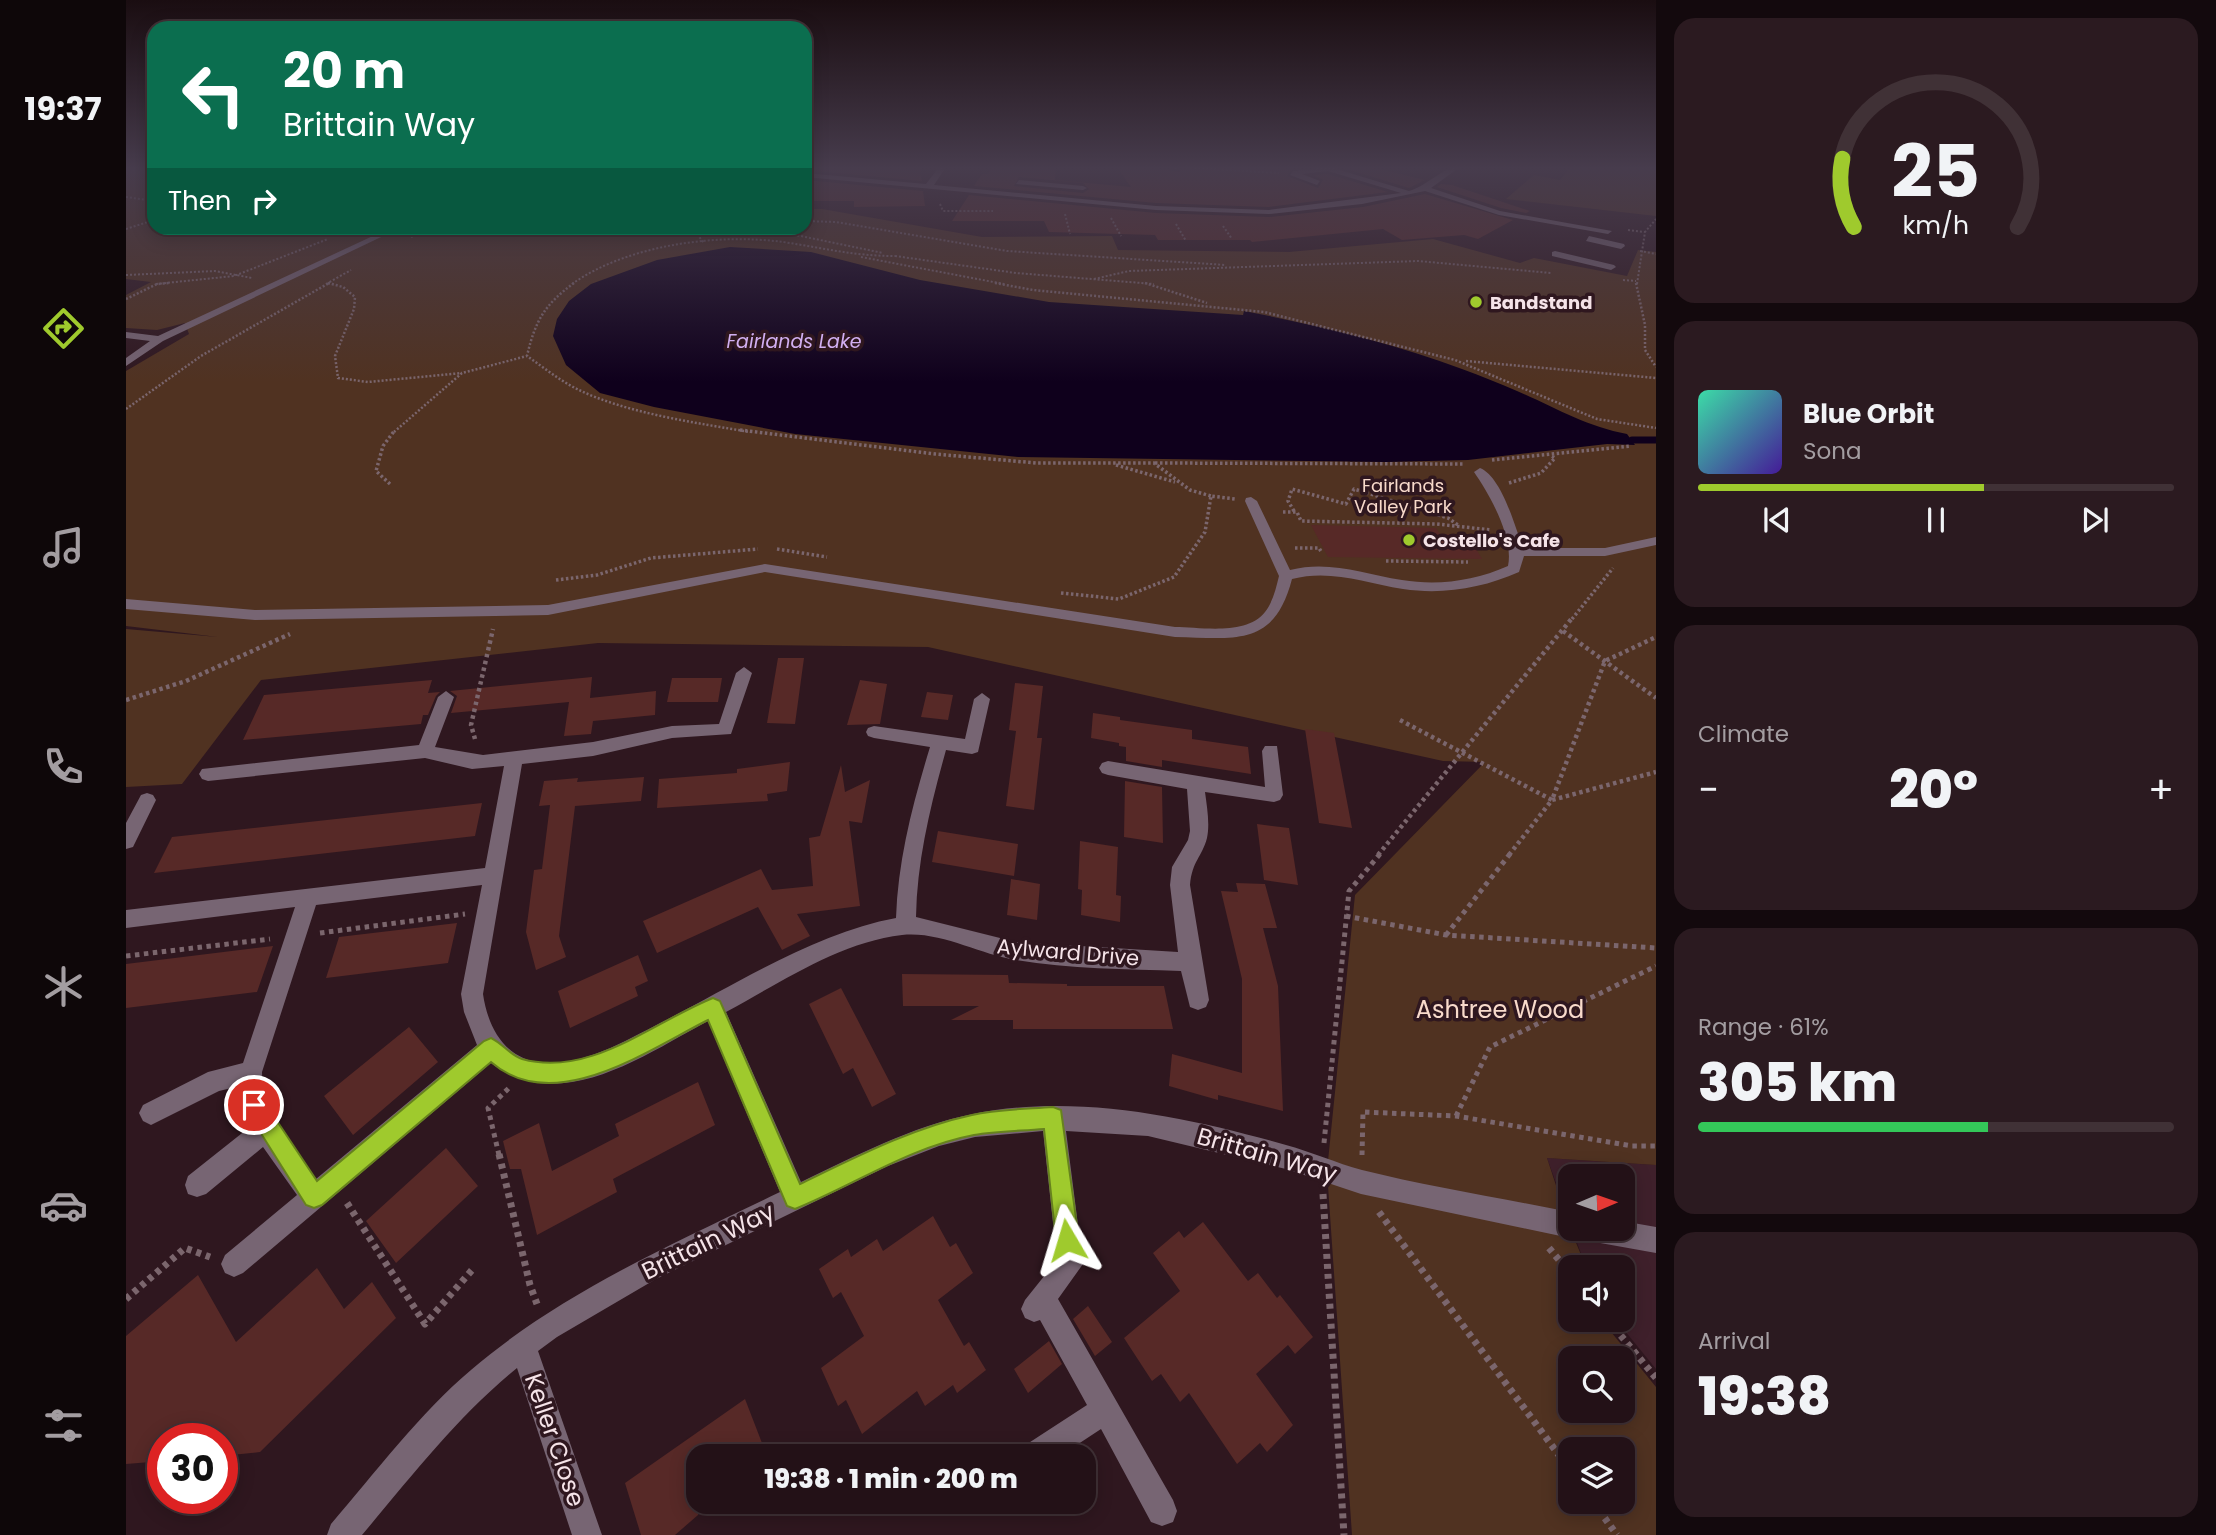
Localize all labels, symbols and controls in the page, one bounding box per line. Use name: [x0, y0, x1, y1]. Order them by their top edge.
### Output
text: 20 m: [283, 37, 405, 105]
icon: left: [168, 49, 259, 140]
text: 19:37: [24, 86, 102, 131]
text: Brittain Way: [283, 102, 475, 147]
text: 25: [1892, 121, 1980, 222]
icon: right: [245, 182, 283, 220]
text: Then: [168, 183, 231, 219]
text: km/h: [1903, 208, 1969, 243]
place label: Bandstand: [1490, 290, 1592, 315]
marker: Bandstand: [1468, 294, 1484, 310]
icon: directions: [39, 304, 88, 353]
water label: Fairlands Lake: [727, 328, 862, 355]
text: Blue Orbit: [1803, 396, 1934, 432]
text: Sona: [1803, 435, 1862, 467]
park label: Fairlands Valley Park: [1354, 473, 1453, 519]
icon: previous: [1758, 501, 1796, 539]
icon: pause: [1917, 501, 1955, 539]
icon: next: [2076, 501, 2114, 539]
icon: music: [39, 523, 88, 572]
place label: Costello's Cafe: [1423, 528, 1560, 553]
marker: Costello's Cafe: [1401, 532, 1417, 548]
text: Climate: [1698, 718, 1789, 750]
icon: phone: [39, 742, 88, 791]
text: 20°: [1889, 753, 1978, 826]
text: −: [1698, 763, 1719, 816]
text: +: [2148, 763, 2174, 816]
street label: Aylward Drive: [996, 931, 1140, 973]
icon: climate: [39, 962, 88, 1011]
park label: Ashtree Wood: [1416, 993, 1584, 1026]
text: Range · 61%: [1698, 1011, 1829, 1043]
text: 305 km: [1698, 1046, 1897, 1119]
pin: [224, 1075, 284, 1135]
icon: arrive: [235, 1086, 273, 1124]
street label: Brittain Way: [1193, 1119, 1341, 1191]
north arrow: [1558, 1164, 1634, 1241]
map controls: [1558, 1164, 1635, 1514]
icon: car: [39, 1181, 88, 1230]
street label: Brittain Way: [636, 1194, 780, 1287]
position arrow: [1030, 1203, 1104, 1277]
button: sound: [1558, 1255, 1635, 1332]
text: Arrival: [1698, 1325, 1770, 1357]
button: search: [1558, 1346, 1635, 1423]
text: 19:38: [1698, 1360, 1831, 1433]
street label: Keller Close: [517, 1369, 593, 1511]
icon: filters: [39, 1401, 88, 1450]
speed limit sign: 30: [147, 1423, 238, 1514]
button: layers: [1558, 1437, 1635, 1514]
text: 19:38 · 1 min · 200 m: [764, 1461, 1018, 1497]

